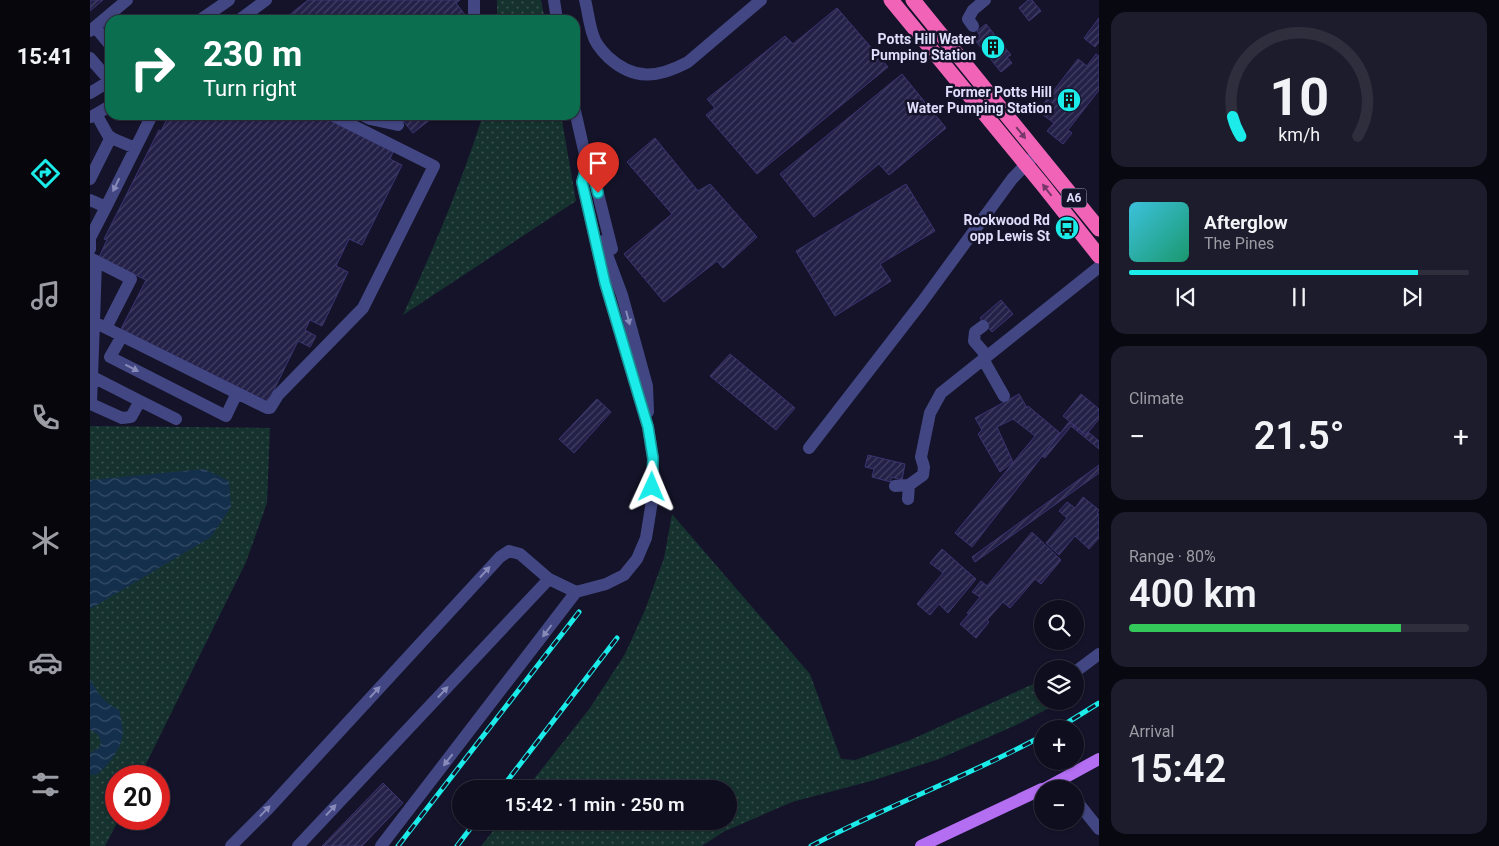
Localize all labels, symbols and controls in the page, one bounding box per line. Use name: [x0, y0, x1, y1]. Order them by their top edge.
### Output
place label: Potts Hill Water Pumping Station: [871, 31, 976, 63]
text: 230 m: [203, 34, 302, 75]
building icon: Potts Hill Water Pumping Station: [980, 34, 1006, 60]
icon: right: [120, 35, 185, 100]
text: 15:41: [17, 44, 73, 69]
text: 10: [1269, 67, 1329, 128]
text: Turn right: [203, 76, 297, 101]
place label: Former Potts Hill Water Pumping Station: [907, 84, 1052, 116]
building icon: Former Potts Hill Water Pumping Station: [1056, 87, 1082, 113]
text: km/h: [1278, 124, 1320, 145]
one-way arrow: [1016, 126, 1027, 139]
pin: [577, 142, 619, 193]
icon: arrive: [584, 149, 612, 177]
icon: directions: [28, 156, 63, 191]
one-way arrow: [112, 178, 120, 192]
one-way arrow: [1042, 184, 1053, 197]
road number: A6: [1062, 188, 1086, 208]
text: Afterglow: [1204, 211, 1288, 234]
place label: Rookwood Rd opp Lewis St: [963, 212, 1050, 244]
bus stop icon: Rookwood Rd opp Lewis St: [1054, 215, 1080, 241]
text: The Pines: [1204, 234, 1274, 253]
icon: music: [28, 278, 63, 313]
icon: previous: [1172, 283, 1200, 311]
icon: pause: [1285, 283, 1313, 311]
icon: next: [1398, 283, 1426, 311]
one-way arrow: [624, 311, 632, 326]
one-way arrow: [125, 364, 139, 372]
text: Climate: [1129, 389, 1184, 408]
icon: phone: [28, 400, 63, 435]
text: 21.5°: [1254, 414, 1344, 458]
text: −: [1129, 420, 1145, 453]
text: +: [1453, 420, 1469, 453]
position arrow: [625, 460, 677, 512]
icon: climate: [28, 523, 63, 558]
text: Range · 80%: [1129, 547, 1216, 566]
one-way arrow: [479, 567, 491, 579]
text: 400 km: [1129, 572, 1257, 616]
map controls: [1034, 600, 1084, 830]
button: search: [1034, 600, 1084, 650]
one-way arrow: [541, 624, 552, 637]
icon: car: [28, 645, 63, 680]
button: layers: [1034, 660, 1084, 710]
one-way arrow: [369, 686, 381, 698]
one-way arrow: [437, 686, 449, 698]
button: +: [1034, 720, 1084, 770]
text: Arrival: [1129, 722, 1174, 741]
text: 15:42: [1129, 747, 1226, 791]
one-way arrow: [442, 753, 453, 766]
speed limit sign: 20: [105, 765, 170, 830]
icon: filters: [28, 767, 63, 802]
button: −: [1034, 780, 1084, 830]
text: 15:42 · 1 min · 250 m: [504, 793, 685, 816]
one-way arrow: [259, 805, 271, 817]
one-way arrow: [325, 805, 337, 817]

